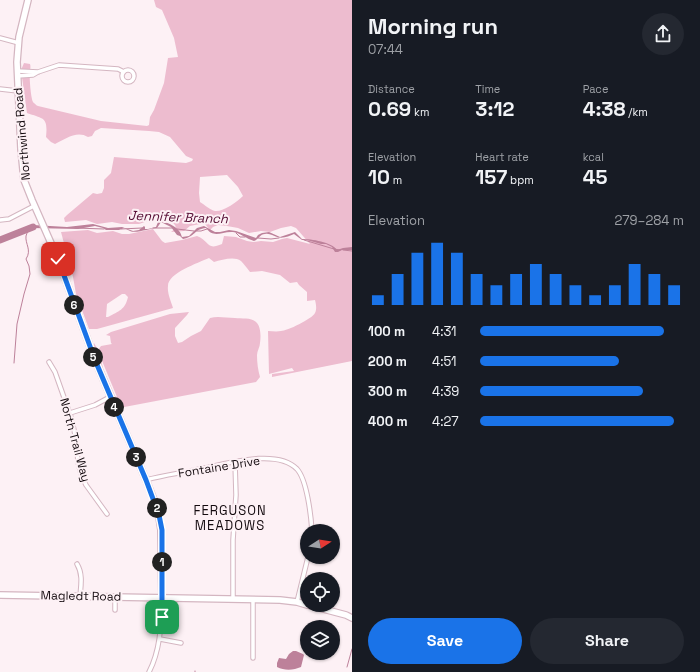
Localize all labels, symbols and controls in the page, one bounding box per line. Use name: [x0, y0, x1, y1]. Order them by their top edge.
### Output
text: Morning run: [368, 12, 498, 40]
button: share: [642, 13, 684, 55]
text: 07:44: [368, 41, 403, 58]
text: Distance: [368, 82, 415, 96]
text: Time: [475, 82, 500, 96]
text: Pace: [583, 82, 608, 96]
street label: Northwind Road: [10, 87, 34, 181]
text: 0.69: [368, 96, 411, 122]
text: 3:12: [475, 96, 514, 122]
text: 4:38: [583, 96, 626, 122]
text: km: [411, 105, 429, 119]
text: /km: [626, 105, 648, 119]
text: Elevation: [368, 150, 416, 164]
text: Heart rate: [475, 150, 529, 164]
text: kcal: [583, 150, 604, 164]
text: 10: [368, 164, 390, 190]
text: 157: [475, 164, 507, 190]
text: 45: [583, 164, 607, 190]
text: m: [390, 173, 402, 187]
text: bpm: [507, 173, 534, 187]
water label: Jennifer Branch: [128, 207, 229, 227]
text: Elevation: [368, 212, 425, 229]
text: 279–284 m: [615, 212, 684, 229]
pin: [41, 242, 75, 276]
icon: check: [47, 248, 69, 270]
pin: 6: [64, 295, 84, 315]
text: 6: [71, 298, 77, 312]
text: 100 m: [368, 323, 405, 340]
text: 4:31: [432, 323, 457, 340]
pin: 5: [83, 347, 103, 367]
text: 5: [90, 350, 96, 364]
text: 200 m: [368, 353, 407, 370]
text: 4:51: [432, 353, 456, 370]
text: 300 m: [368, 383, 407, 400]
text: 4:39: [432, 383, 459, 400]
street label: North Trail Way: [56, 396, 94, 484]
pin: 4: [104, 397, 124, 417]
text: 4: [111, 400, 118, 414]
text: 400 m: [368, 413, 408, 430]
text: 4:27: [432, 413, 458, 430]
pin: 3: [126, 447, 146, 467]
text: 3: [133, 450, 139, 464]
street label: Fontaine Drive: [177, 453, 261, 481]
pin: 2: [147, 498, 167, 518]
text: 2: [154, 501, 160, 515]
district label: FERGUSON MEADOWS: [193, 502, 267, 534]
north arrow: [300, 524, 340, 564]
map controls: [300, 524, 340, 660]
pin: 1: [152, 552, 172, 572]
text: 1: [160, 555, 164, 569]
button: locate: [300, 572, 340, 612]
street label: Magledt Road: [41, 587, 121, 605]
pin: [145, 600, 179, 634]
icon: arrive: [151, 606, 173, 628]
button: Save: [368, 618, 522, 664]
button: Share: [530, 618, 684, 664]
button: layers: [300, 620, 340, 660]

